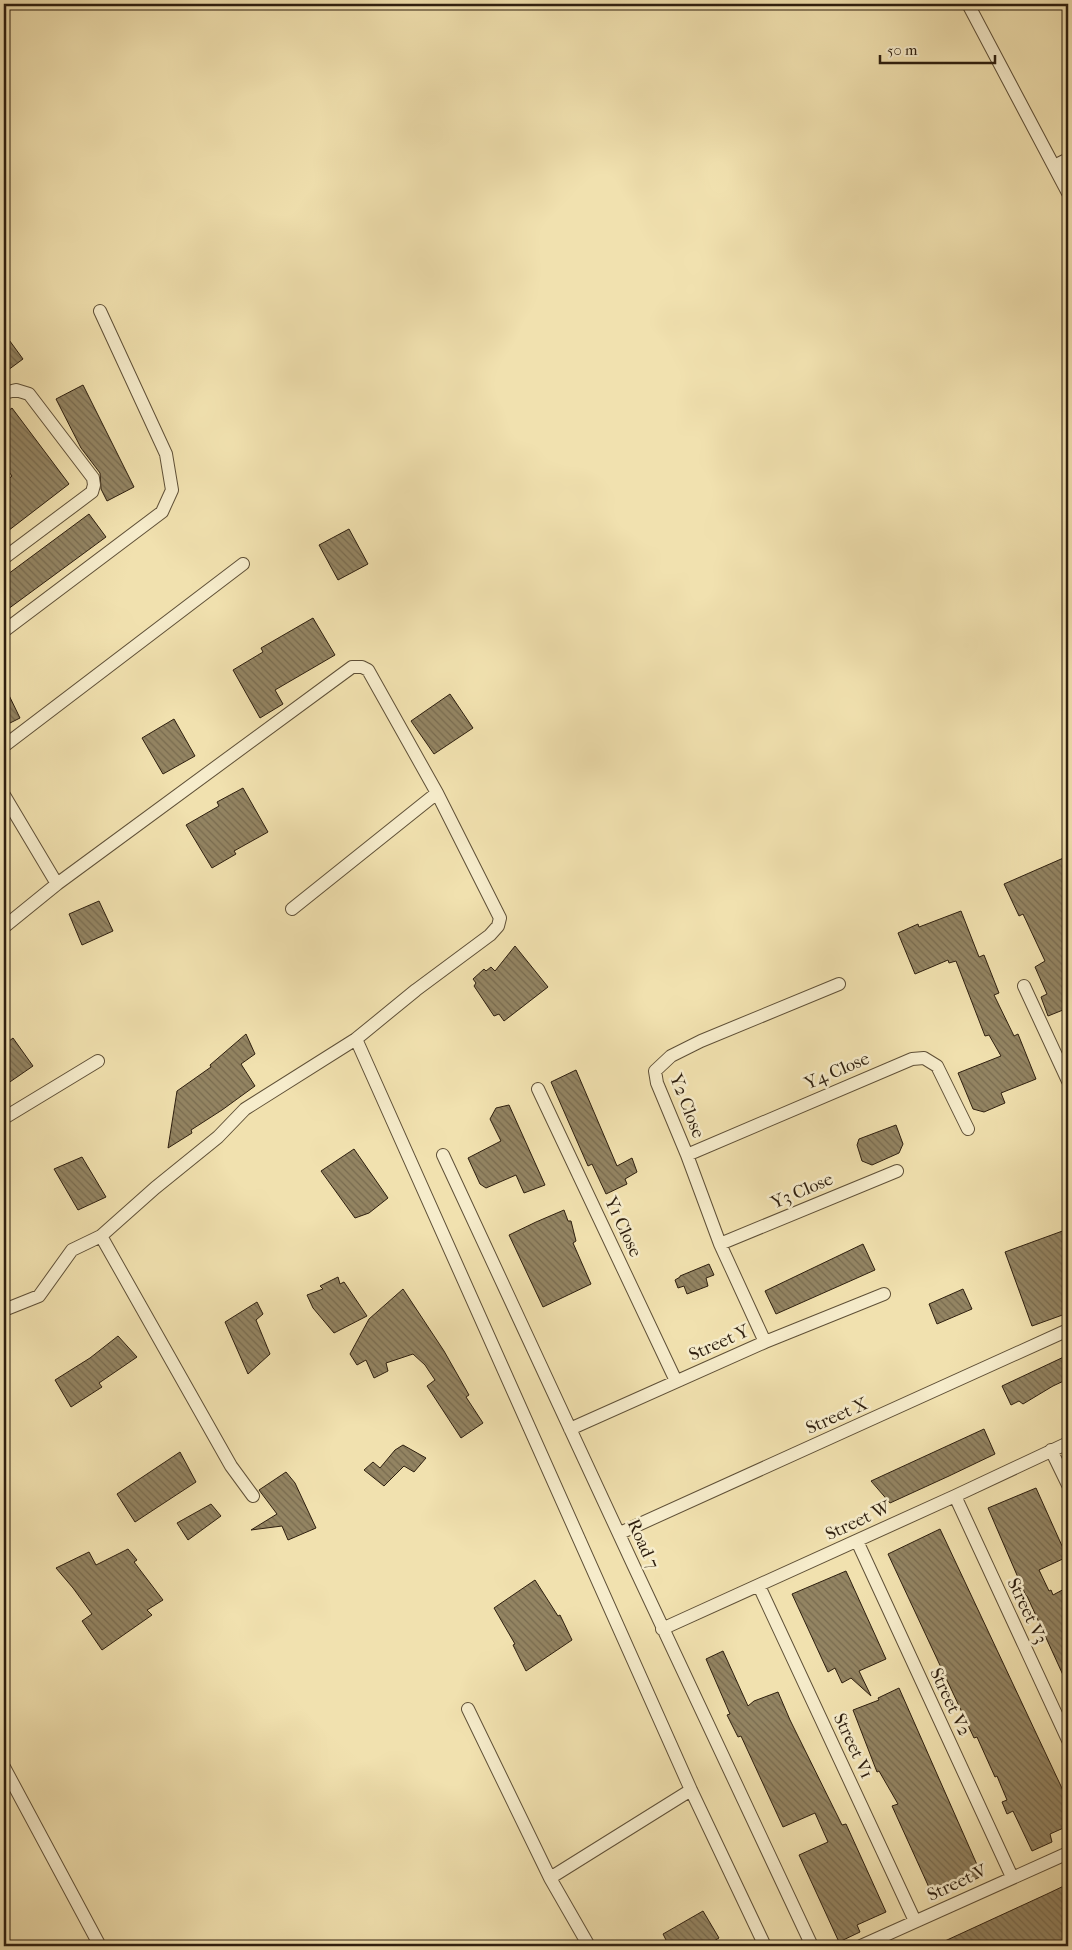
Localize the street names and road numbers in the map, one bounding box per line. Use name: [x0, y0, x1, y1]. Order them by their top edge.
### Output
street label: Y4 Close: [800, 1048, 873, 1094]
street label: Y2 Close: [665, 1070, 709, 1141]
street label: Y3 Close: [767, 1169, 836, 1214]
street label: Y1 Close: [599, 1193, 646, 1261]
street label: Street Y: [686, 1320, 753, 1366]
street label: Street X: [803, 1393, 871, 1439]
street label: Street W: [822, 1496, 895, 1545]
street label: Road 7: [623, 1516, 663, 1573]
street label: Street V3: [1003, 1575, 1051, 1647]
street label: Street V2: [925, 1665, 975, 1739]
street label: Street V1: [829, 1710, 877, 1782]
street label: Street V: [924, 1860, 991, 1906]

